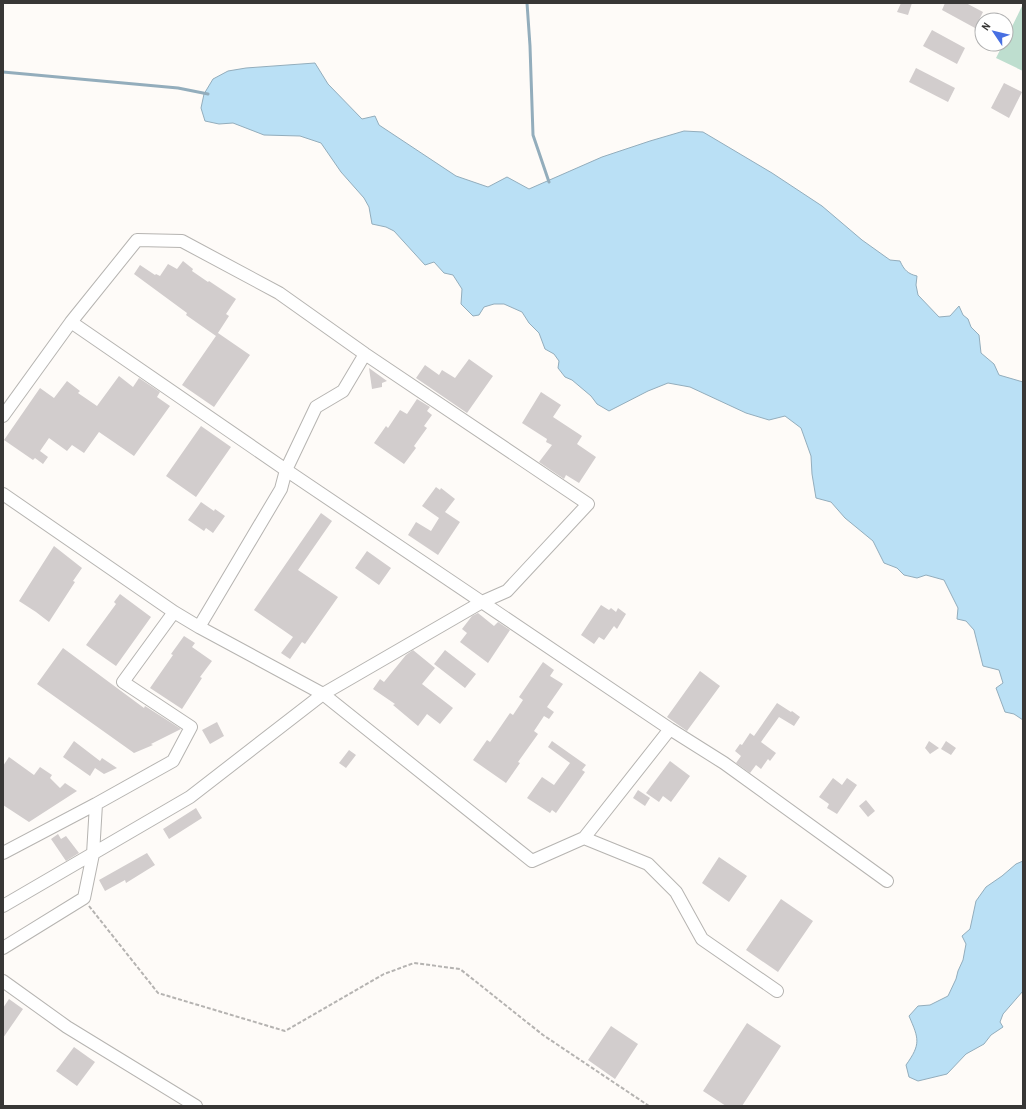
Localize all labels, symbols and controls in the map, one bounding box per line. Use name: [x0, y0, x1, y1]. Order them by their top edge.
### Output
north arrow: [974, 12, 1014, 52]
text: N: [978, 20, 993, 33]

